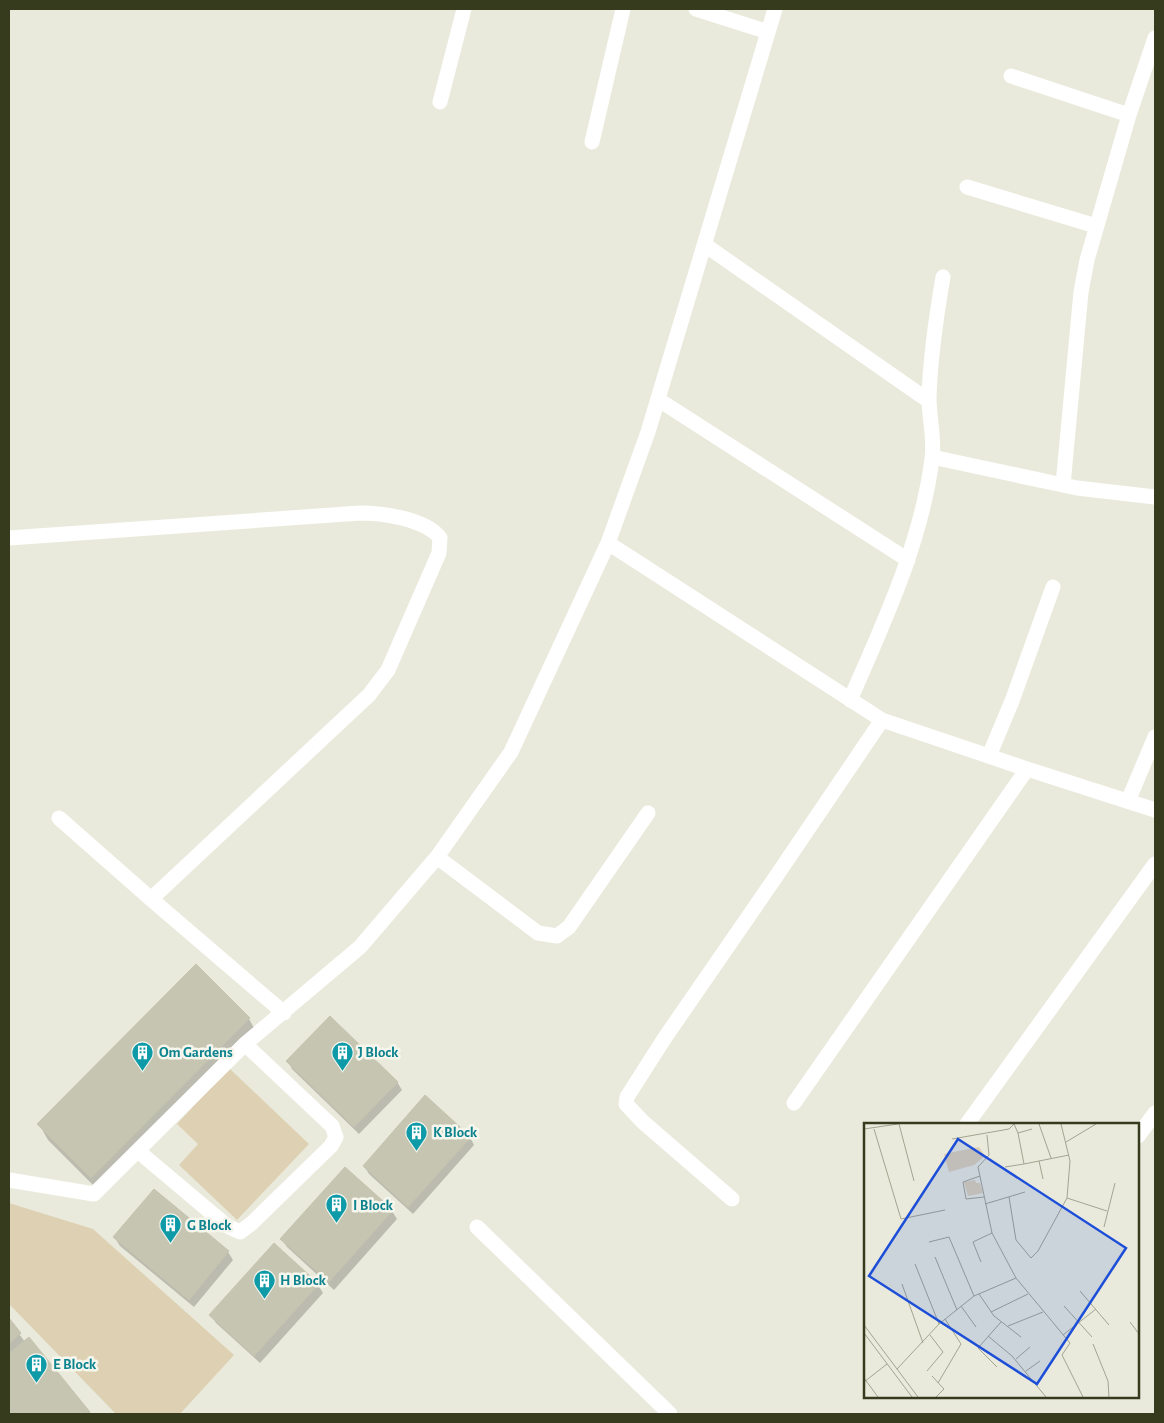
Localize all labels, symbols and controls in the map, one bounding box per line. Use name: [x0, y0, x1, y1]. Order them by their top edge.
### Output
building icon: Om Gardens: [131, 1040, 155, 1071]
building icon: J Block: [330, 1040, 354, 1071]
place label: Om Gardens: [159, 1045, 233, 1060]
place label: J Block: [358, 1045, 399, 1060]
building icon: K Block: [405, 1120, 429, 1151]
inset map: [864, 1123, 1139, 1398]
place label: K Block: [433, 1125, 478, 1140]
building icon: I Block: [325, 1193, 349, 1224]
place label: I Block: [353, 1198, 393, 1213]
building icon: G Block: [159, 1213, 183, 1244]
place label: G Block: [187, 1218, 232, 1233]
building icon: H Block: [252, 1268, 276, 1299]
place label: H Block: [280, 1273, 326, 1288]
building icon: E Block: [25, 1352, 49, 1383]
place label: E Block: [53, 1357, 97, 1372]

